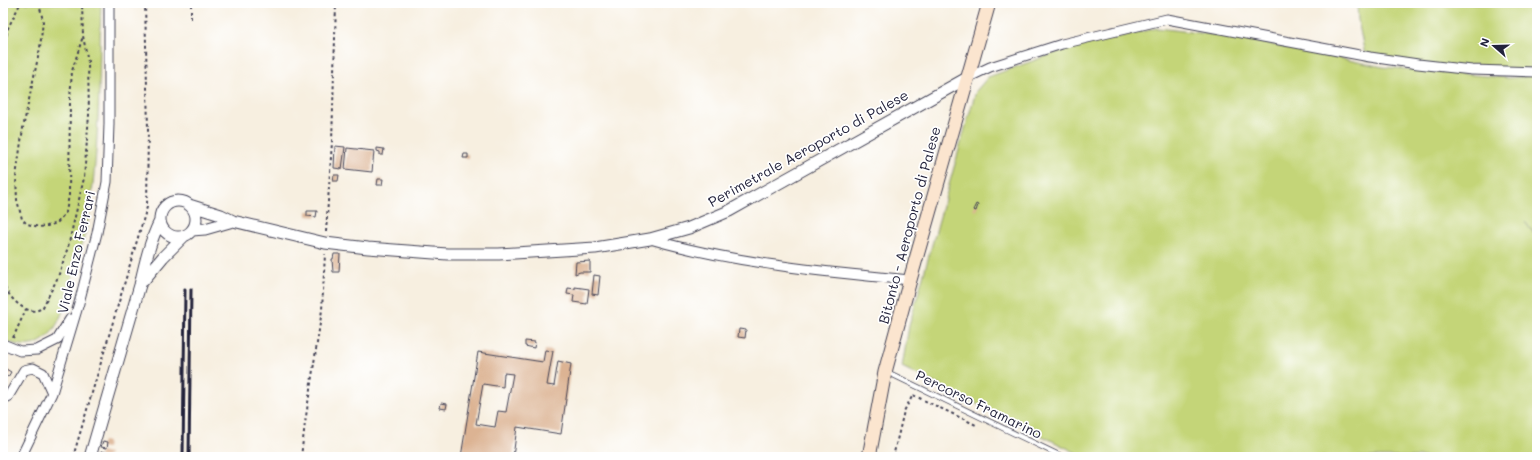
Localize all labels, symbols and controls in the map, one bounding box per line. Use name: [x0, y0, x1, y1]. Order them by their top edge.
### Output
north arrow: [1474, 26, 1514, 66]
text: N: [1476, 36, 1493, 49]
street label: Perimetrale Aeroporto di Palese: [705, 85, 911, 211]
street label: Bitonto - Aeroporto di Palese: [873, 124, 945, 326]
street label: Viale Enzo Ferrari: [53, 189, 99, 315]
street label: Percorso Framarino: [913, 365, 1045, 443]

